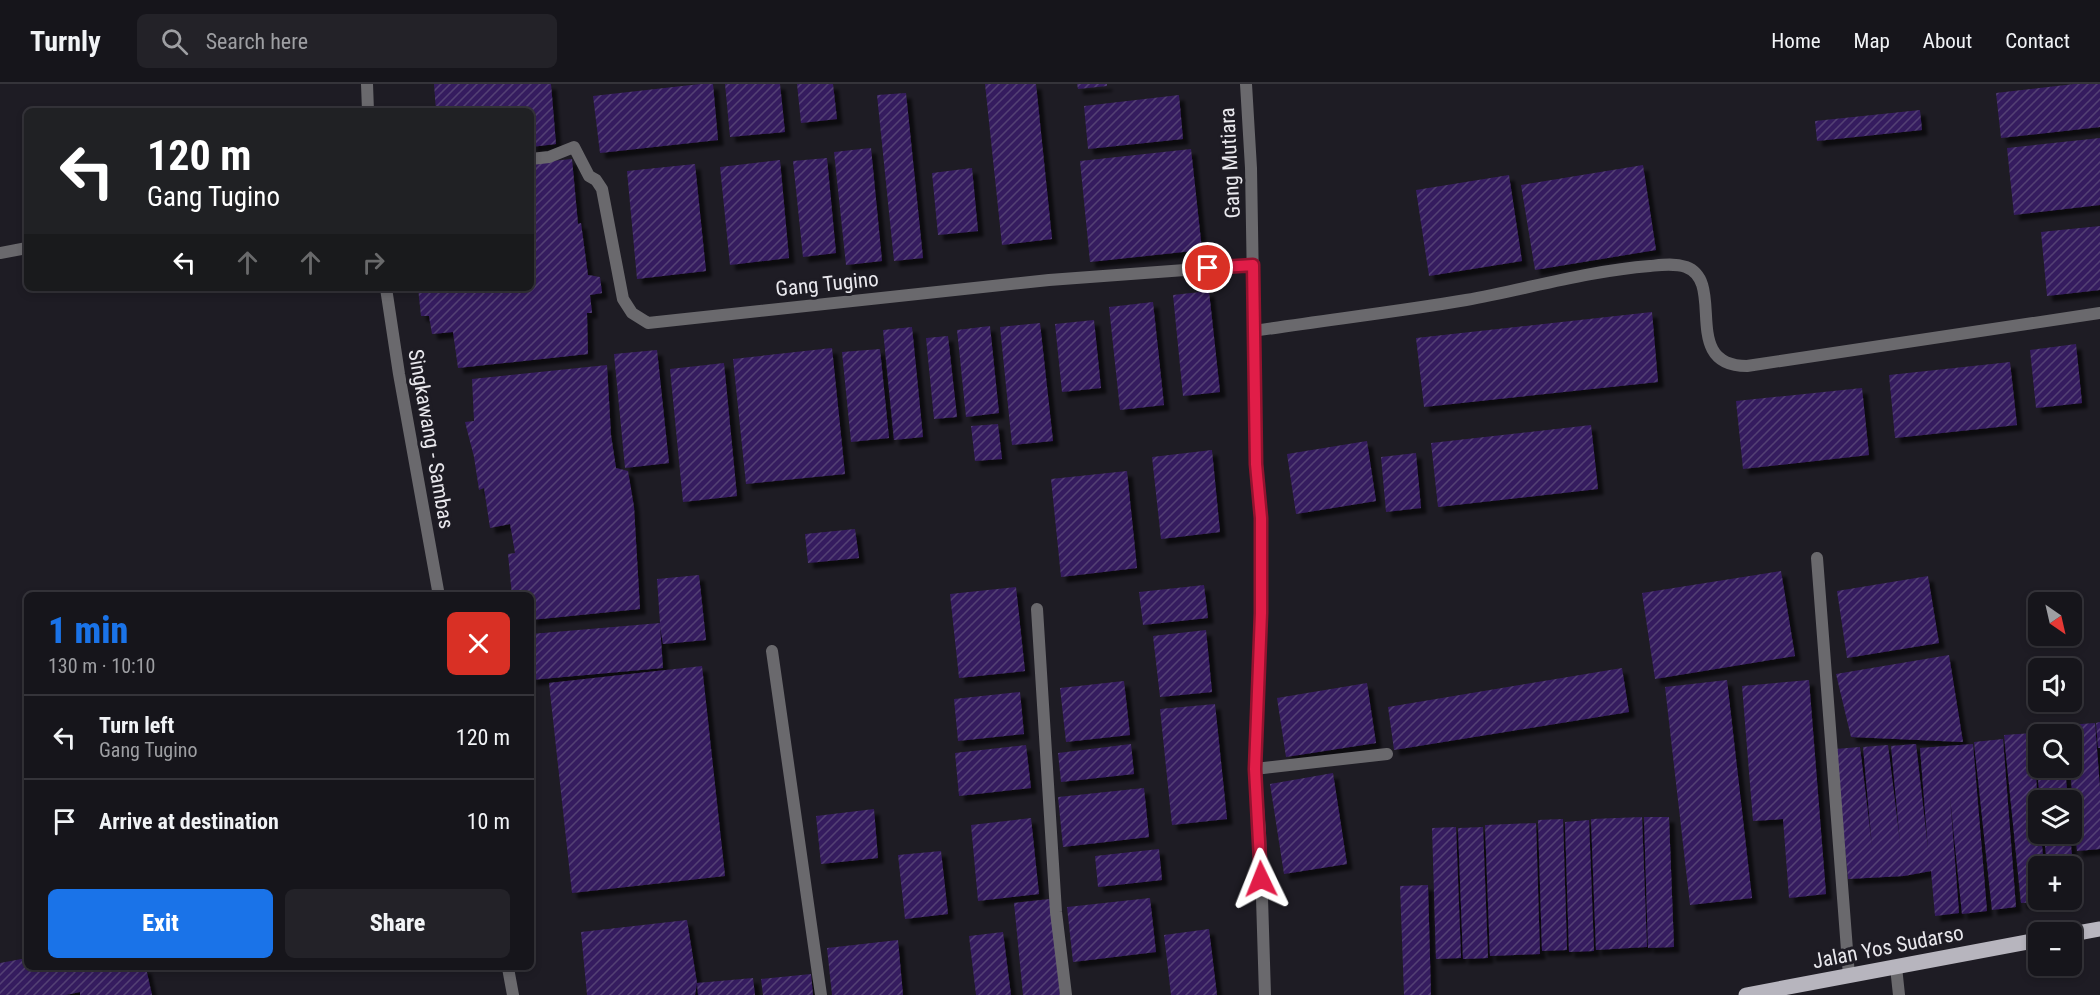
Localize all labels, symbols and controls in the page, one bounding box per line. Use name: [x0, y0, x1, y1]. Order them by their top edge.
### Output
search box: [137, 14, 557, 68]
text: Turnly: [30, 25, 101, 58]
icon: search: [158, 25, 191, 58]
text: Search here: [206, 29, 308, 54]
text: Home: [1771, 29, 1821, 53]
text: Map: [1854, 29, 1890, 53]
text: About: [1923, 29, 1972, 53]
text: Contact: [2005, 29, 2070, 53]
street label: Gang Mutiara: [1215, 107, 1245, 219]
text: 120 m: [147, 131, 252, 180]
icon: left: [48, 132, 126, 210]
text: Gang Tugino: [147, 181, 280, 213]
pin: [1182, 242, 1233, 293]
icon: left: [168, 246, 201, 279]
icon: ahead: [231, 246, 264, 279]
icon: ahead: [294, 246, 327, 279]
icon: right: [357, 246, 390, 279]
icon: arrive: [1191, 251, 1224, 284]
street label: Gang Tugino: [774, 267, 880, 301]
street label: Singkawang - Sambas: [403, 347, 459, 531]
north arrow: [2028, 592, 2082, 646]
map controls: [2028, 592, 2082, 976]
text: 1 min: [48, 610, 128, 652]
button: close: [447, 612, 510, 675]
text: 130 m · 10:10: [48, 654, 155, 678]
button: sound: [2028, 658, 2082, 712]
text: Turn left: [99, 713, 174, 738]
icon: left: [48, 721, 81, 754]
button: search: [2028, 724, 2082, 778]
text: 120 m: [456, 725, 510, 750]
text: Gang Tugino: [99, 738, 197, 762]
button: layers: [2028, 790, 2082, 844]
icon: arrive: [48, 805, 81, 838]
text: Arrive at destination: [99, 809, 279, 834]
text: 10 m: [467, 809, 510, 834]
position arrow: [1229, 847, 1293, 911]
button: +: [2028, 856, 2082, 910]
button: Exit: [48, 889, 273, 958]
button: Share: [285, 889, 510, 958]
street label: Jalan Yos Sudarso: [1810, 921, 1966, 973]
button: −: [2028, 922, 2082, 976]

